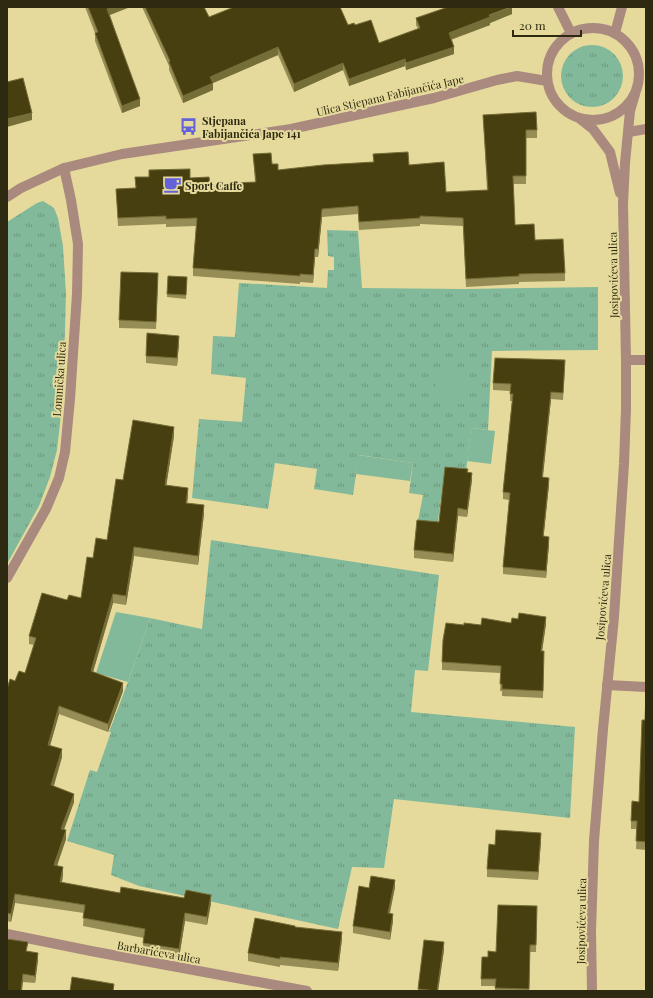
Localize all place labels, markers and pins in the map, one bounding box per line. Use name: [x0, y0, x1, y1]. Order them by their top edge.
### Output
place label: Stjepana Fabijančića Jape 141: [202, 113, 301, 141]
bus stop icon: Stjepana Fabijančića Jape 141: [179, 116, 199, 136]
cafe icon: Sport Caffe: [162, 175, 182, 195]
place label: Sport Caffe: [185, 178, 242, 193]

